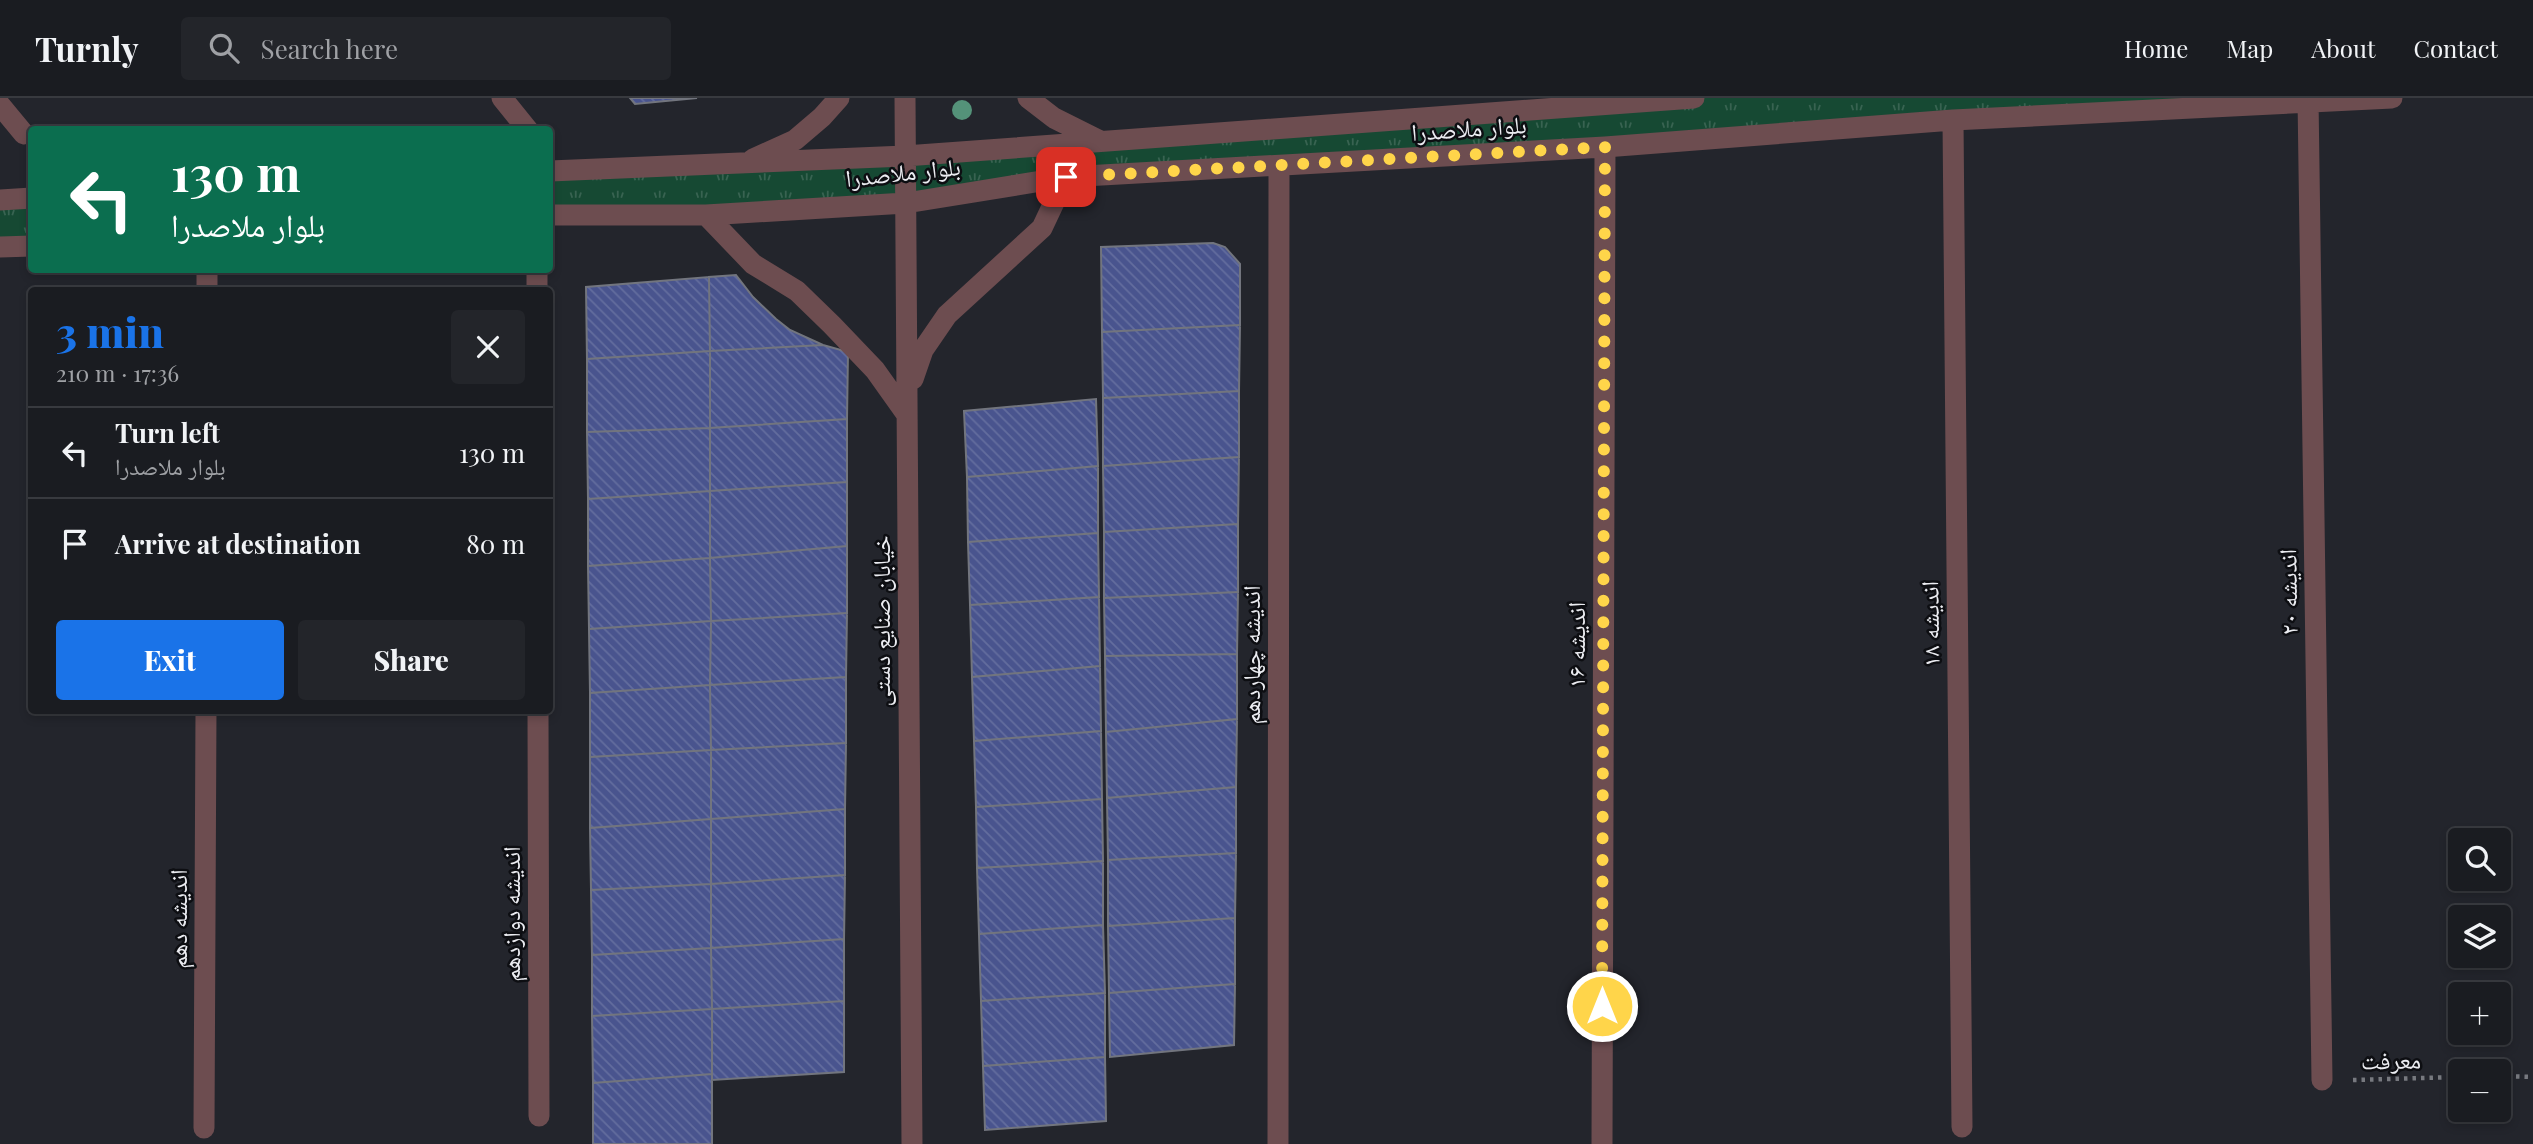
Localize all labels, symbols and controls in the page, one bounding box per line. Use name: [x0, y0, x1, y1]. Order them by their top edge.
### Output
search box: [181, 17, 671, 80]
text: Turnly: [35, 26, 139, 70]
icon: search: [205, 29, 243, 67]
text: Search here: [261, 31, 398, 66]
text: Home: [2124, 32, 2188, 64]
text: Map: [2226, 32, 2273, 64]
text: About: [2311, 32, 2375, 64]
text: Contact: [2413, 32, 2498, 64]
street label: بلوار ملاصدرا: [1410, 107, 1528, 147]
text: 130 m: [171, 139, 301, 204]
pin: [1036, 147, 1096, 207]
street label: بلوار ملاصدرا: [844, 149, 962, 193]
icon: left: [56, 154, 147, 245]
icon: arrive: [1047, 158, 1085, 196]
text: بلوار ملاصدرا: [171, 202, 325, 245]
text: 3 min: [56, 303, 164, 359]
button: close: [451, 310, 525, 384]
text: 210 m · 17:36: [56, 357, 179, 388]
text: Turn left: [115, 415, 220, 450]
icon: left: [56, 434, 94, 472]
text: 130 m: [459, 435, 525, 470]
text: بلوار ملاصدرا: [115, 450, 226, 481]
icon: arrive: [56, 525, 94, 563]
text: Arrive at destination: [115, 526, 361, 561]
text: 80 m: [466, 526, 525, 561]
street label: خیابان صنایع دستی: [864, 535, 897, 707]
street label: اندیشه ۲۰: [2270, 549, 2304, 635]
street label: اندیشه ۱۸: [1912, 581, 1946, 667]
street label: اندیشه چهاردهم: [1234, 585, 1268, 725]
street label: اندیشه ۱۶: [1559, 602, 1591, 688]
button: Exit: [56, 620, 284, 700]
button: Share: [298, 620, 525, 700]
map controls: [2448, 828, 2511, 1122]
button: search: [2448, 828, 2511, 891]
street label: اندیشه دوازدهم: [494, 846, 528, 982]
street label: اندیشه دهم: [161, 869, 195, 969]
button: layers: [2448, 905, 2511, 968]
position arrow: [1565, 969, 1639, 1043]
button: +: [2448, 982, 2511, 1045]
street label: معرفت: [2361, 1042, 2421, 1076]
button: −: [2448, 1059, 2511, 1122]

